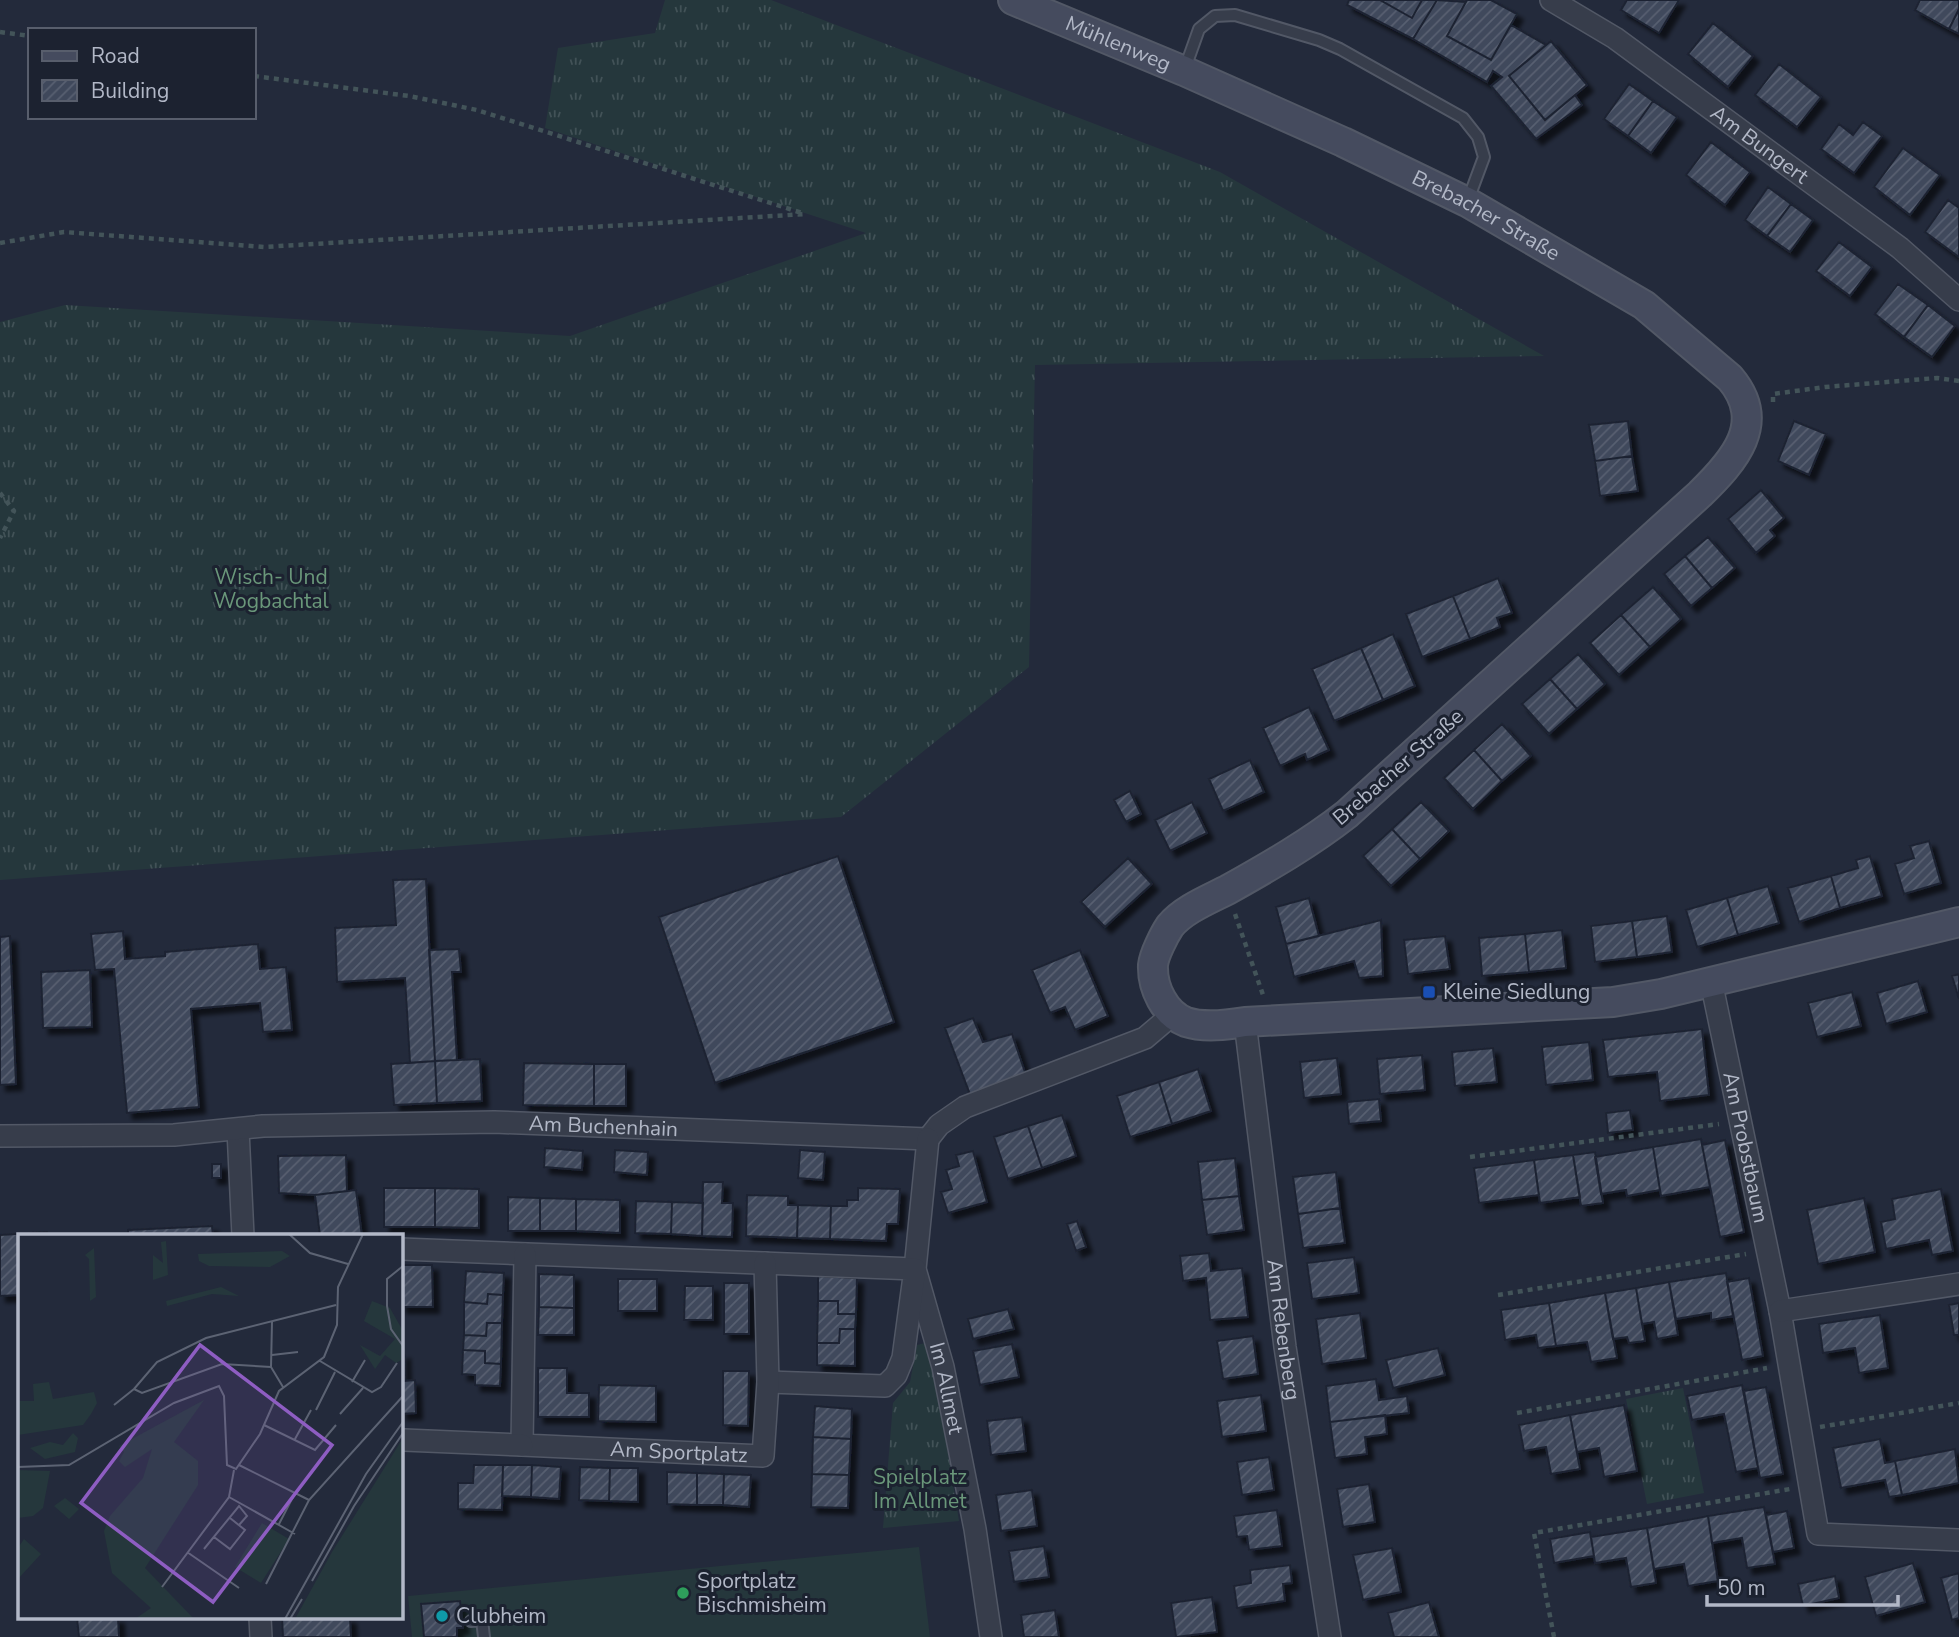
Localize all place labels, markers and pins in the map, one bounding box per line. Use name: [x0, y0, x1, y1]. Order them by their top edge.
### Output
place label: Kleine Siedlung: [1443, 978, 1590, 1006]
marker: Kleine Siedlung: [1421, 984, 1437, 1000]
place label: Sportplatz Bischmisheim: [697, 1567, 827, 1619]
marker: Sportplatz Bischmisheim: [675, 1585, 691, 1601]
place label: Clubheim: [456, 1602, 546, 1630]
marker: Clubheim: [434, 1608, 450, 1624]

